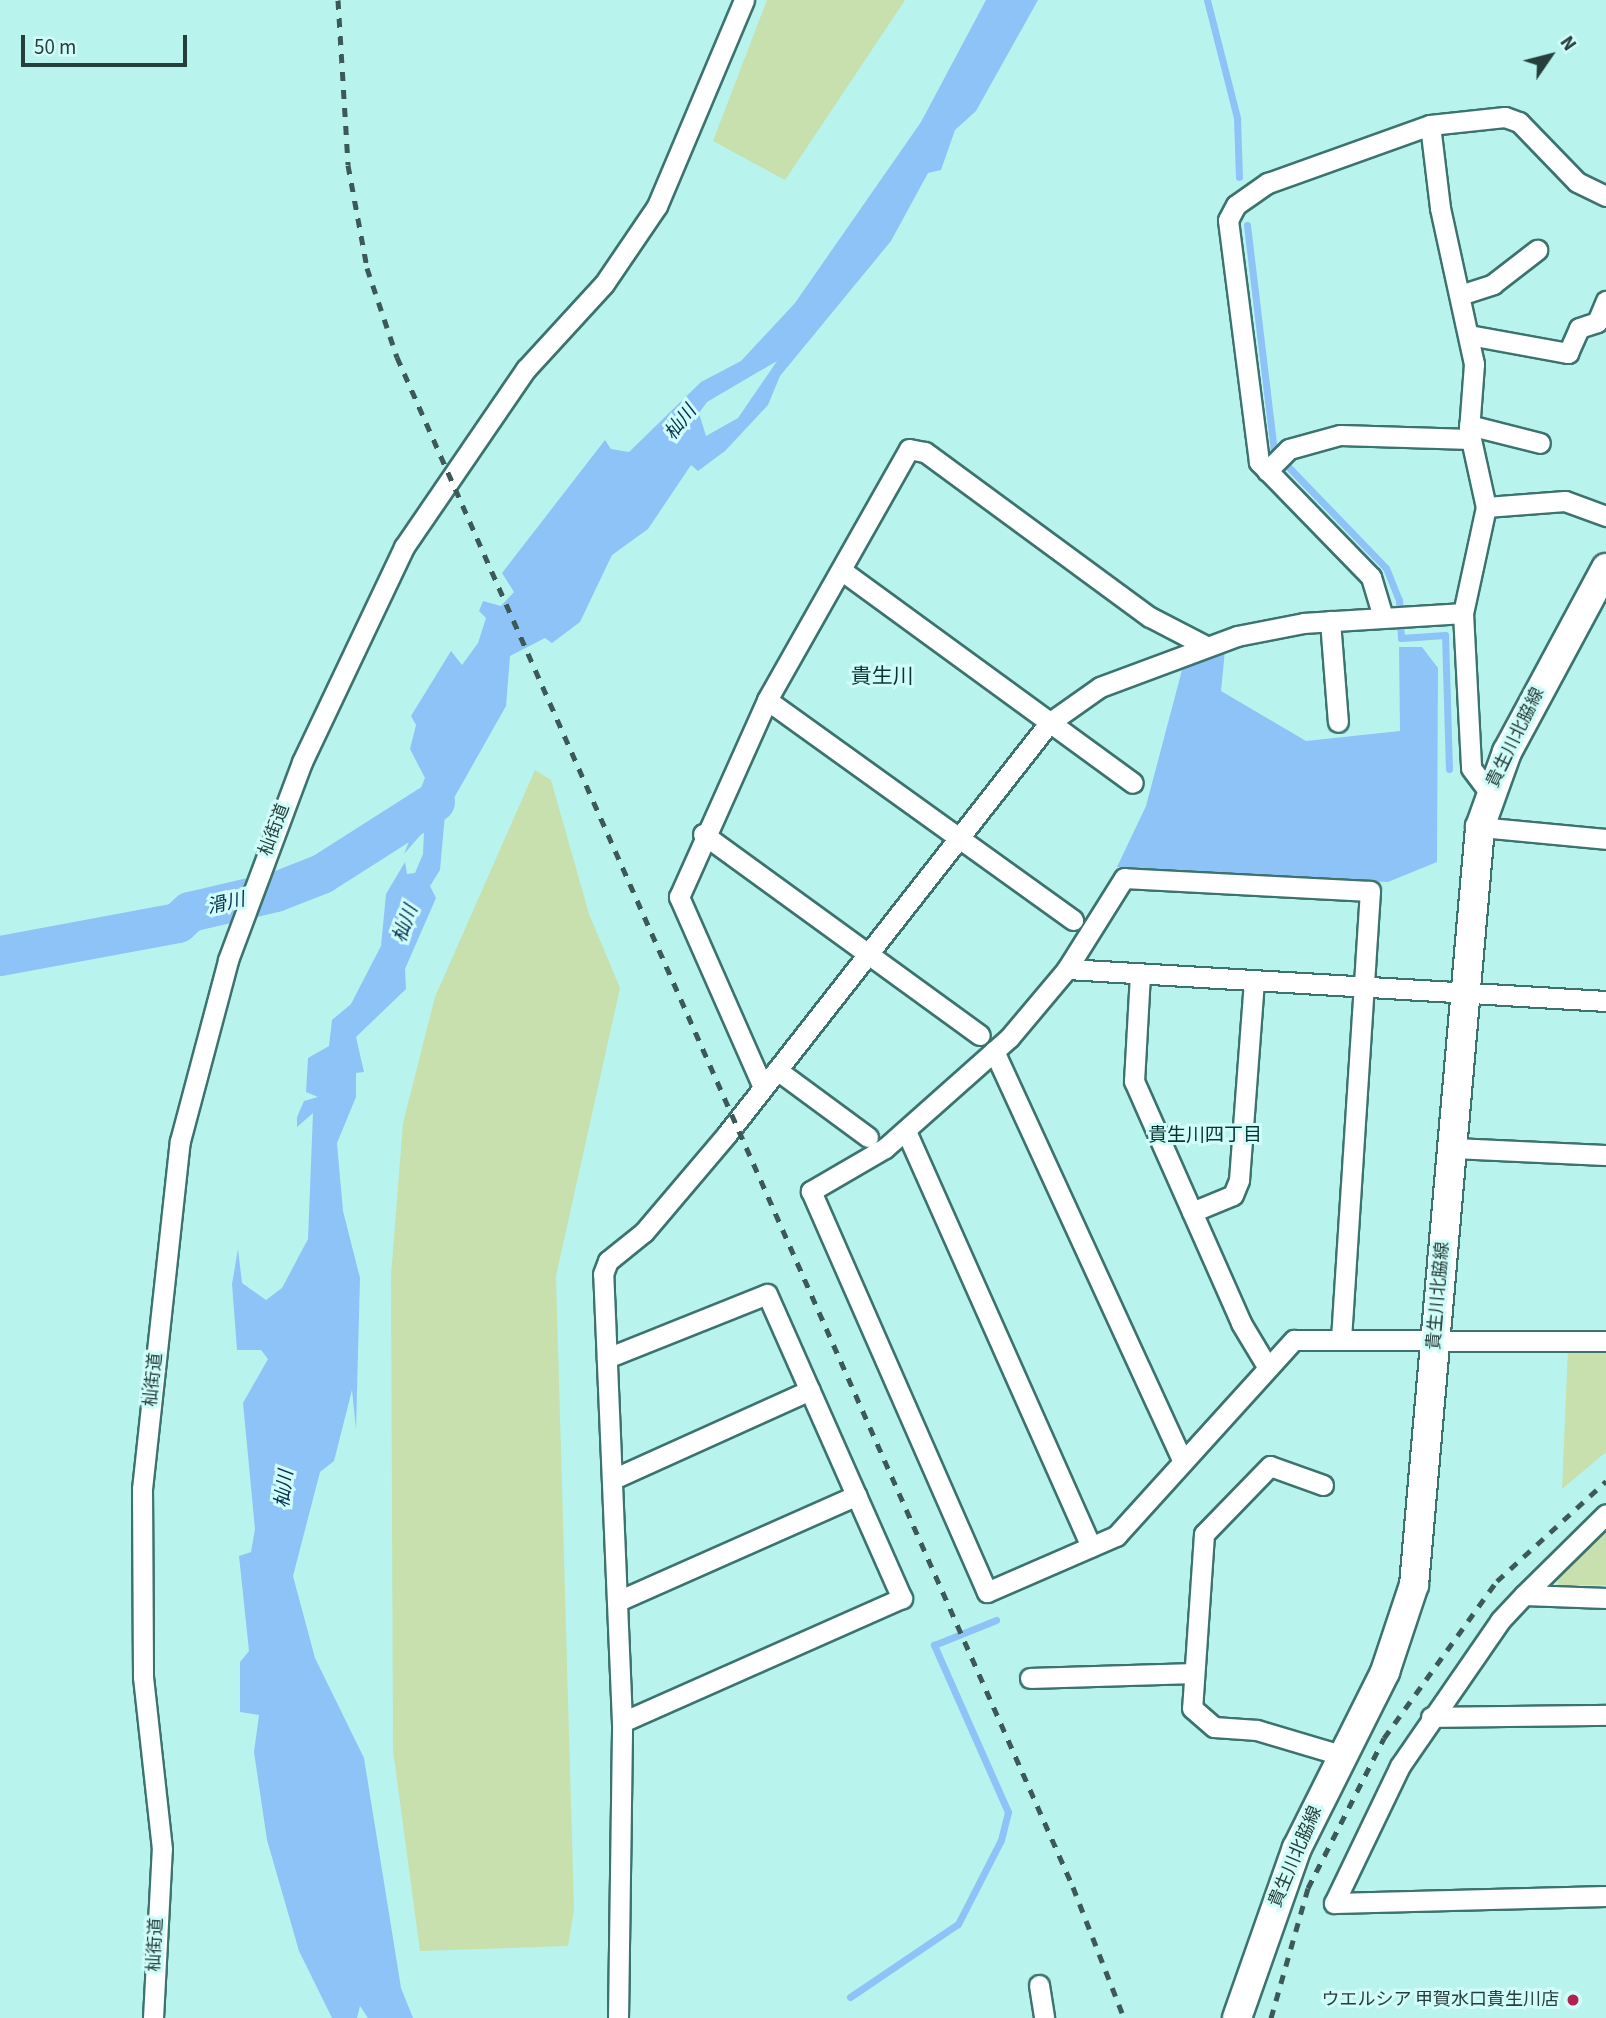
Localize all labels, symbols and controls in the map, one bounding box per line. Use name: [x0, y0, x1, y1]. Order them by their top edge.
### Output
scale bar: [24, 21, 191, 65]
north arrow: [1515, 21, 1585, 91]
text: N: [1553, 31, 1582, 57]
text: 50 m: [34, 32, 76, 62]
water label: 杣川: [660, 401, 702, 445]
district label: 貴生川: [851, 663, 913, 689]
street label: 貴生川北脇線: [1483, 685, 1549, 791]
street label: 杣街道: [255, 801, 295, 859]
water label: 滑川: [205, 889, 247, 919]
water label: 杣川: [389, 902, 423, 946]
district label: 貴生川四丁目: [1148, 1125, 1262, 1147]
street label: 貴生川北脇線: [1424, 1241, 1454, 1351]
street label: 杣街道: [140, 1352, 168, 1408]
water label: 杣川: [271, 1469, 299, 1509]
street label: 貴生川北脇線: [1265, 1803, 1327, 1911]
street label: 杣街道: [144, 1917, 168, 1973]
place label: ウエルシア 甲賀水口貴生川店: [1321, 1989, 1559, 2011]
marker: ウエルシア 甲賀水口貴生川店: [1565, 1992, 1581, 2008]

